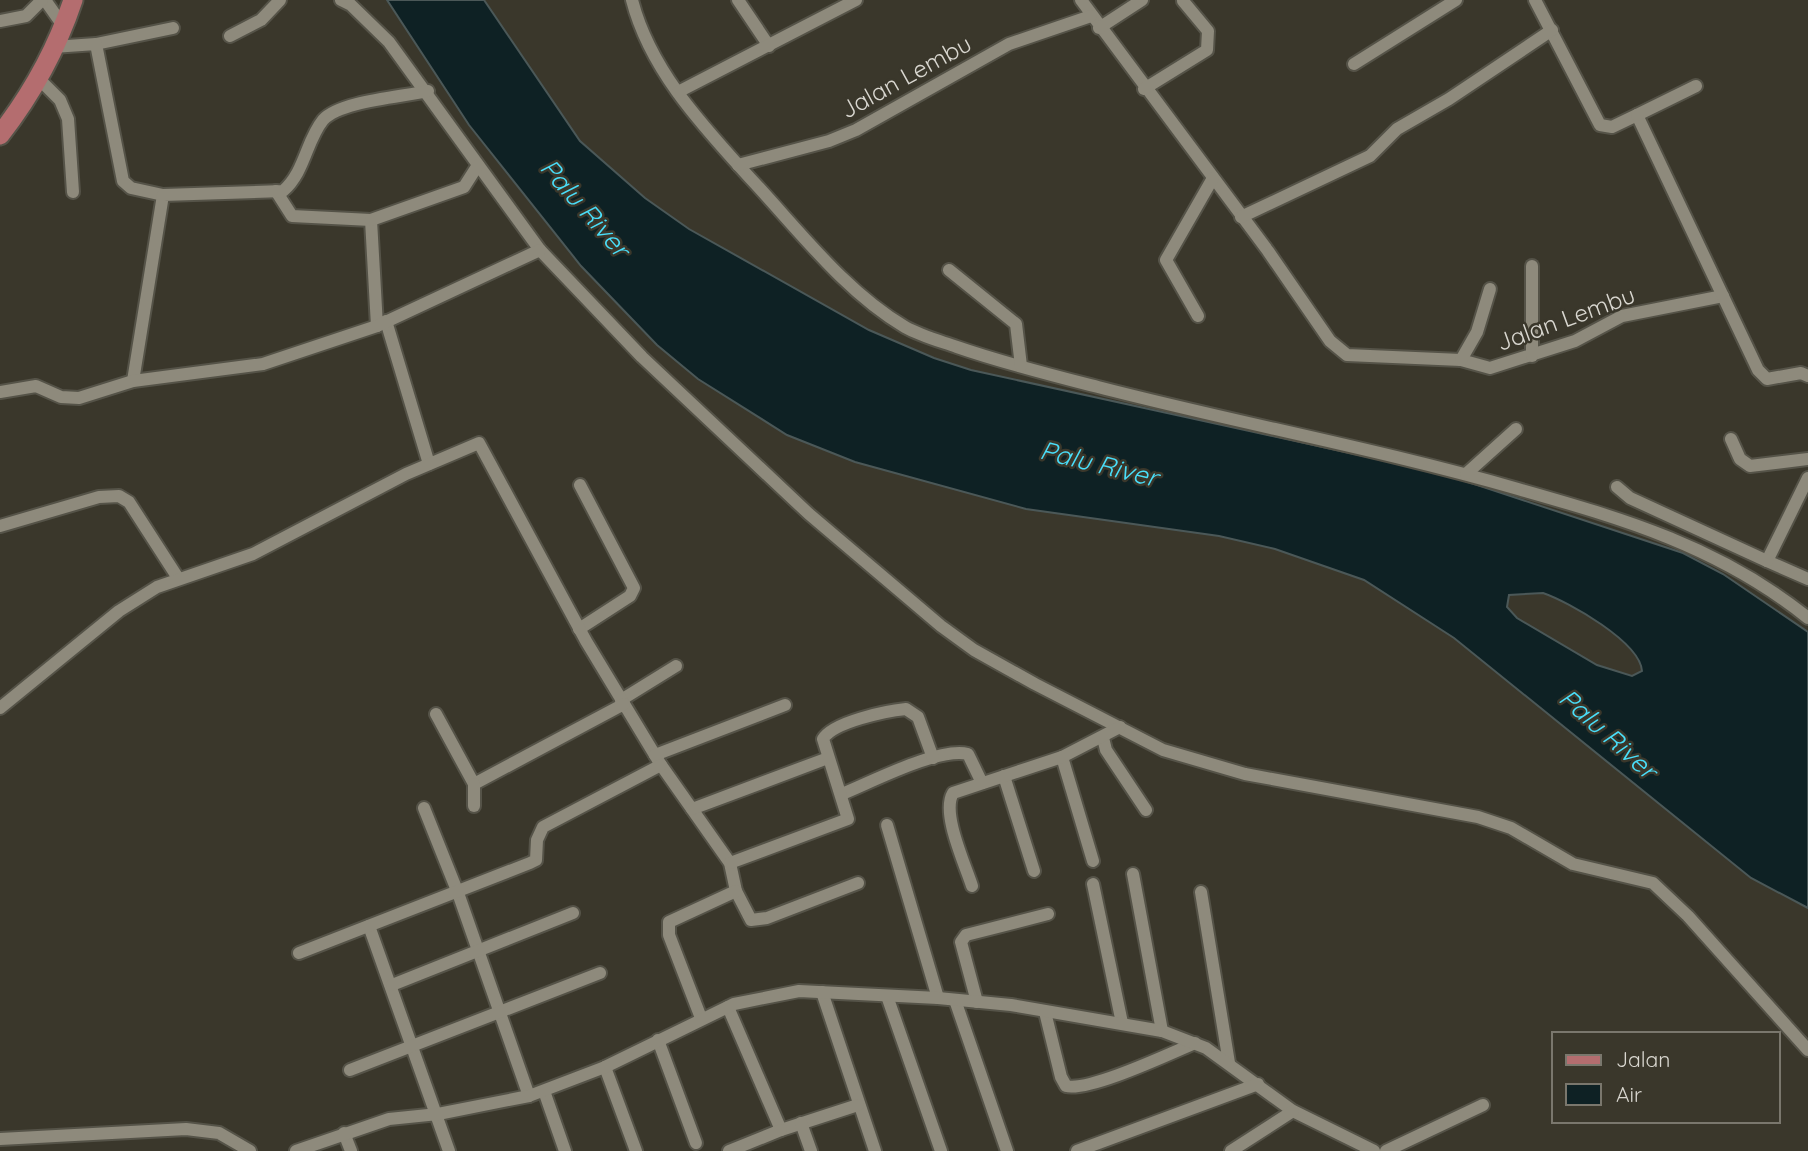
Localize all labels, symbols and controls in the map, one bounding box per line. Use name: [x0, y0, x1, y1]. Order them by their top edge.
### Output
street label: Jalan Lembu: [835, 28, 976, 124]
water label: Palu River: [533, 151, 639, 266]
street label: Jalan Lembu: [1492, 279, 1639, 357]
water label: Palu River: [1037, 433, 1164, 495]
water label: Palu River: [1553, 681, 1666, 788]
legend: [1552, 1032, 1780, 1123]
text: Jalan: [1616, 1046, 1670, 1072]
text: Air: [1616, 1081, 1642, 1107]

